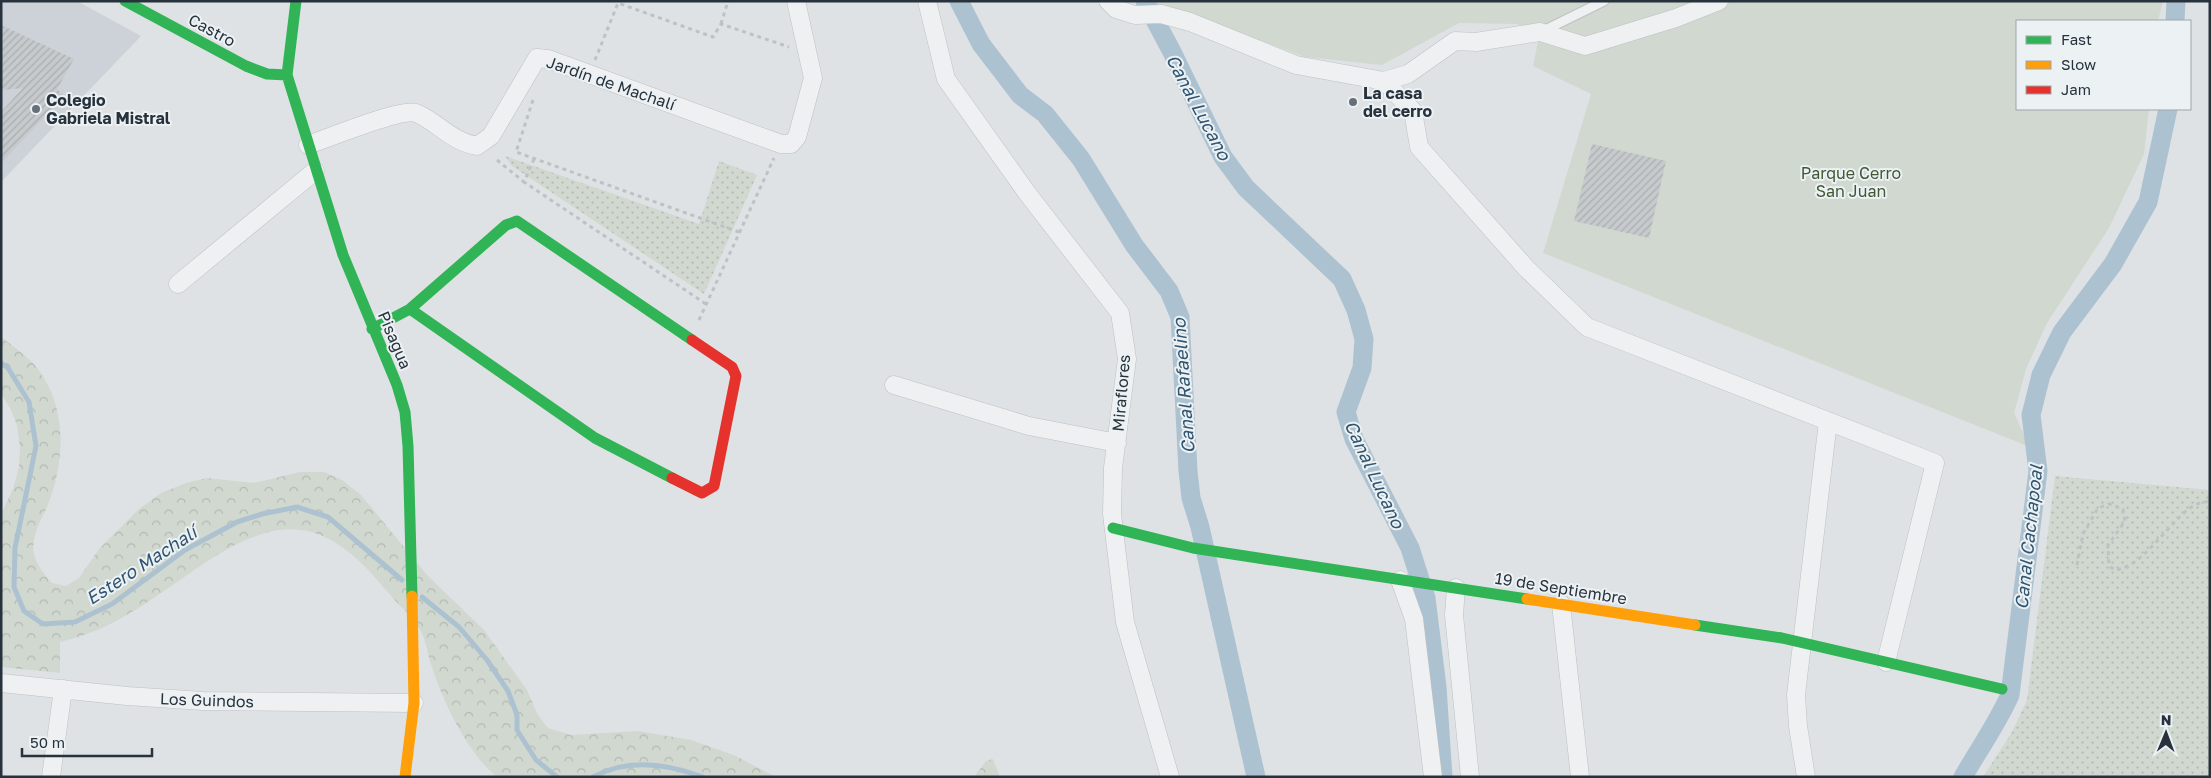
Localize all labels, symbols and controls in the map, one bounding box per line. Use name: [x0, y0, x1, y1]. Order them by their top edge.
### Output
street label: Castro: [185, 9, 239, 51]
legend: [2016, 20, 2191, 110]
text: Fast: [2061, 30, 2092, 48]
water label: Canal Lucano: [1162, 50, 1237, 165]
street label: Jardín de Machalí: [544, 52, 680, 115]
text: Slow: [2061, 55, 2096, 73]
text: Jam: [2061, 80, 2091, 98]
place label: La casa del cerro: [1363, 83, 1433, 121]
place label: Colegio Gabriela Mistral: [46, 90, 171, 128]
marker: La casa del cerro: [1347, 96, 1359, 108]
marker: Colegio Gabriela Mistral: [30, 103, 42, 115]
park label: Parque Cerro San Juan: [1801, 163, 1901, 201]
street label: Pisagua: [374, 308, 416, 372]
water label: Canal Rafaelino: [1167, 316, 1199, 454]
street label: Miraflores: [1108, 354, 1134, 432]
water label: Canal Lucano: [1340, 417, 1410, 533]
water label: Canal Cachapoal: [2009, 462, 2047, 610]
water label: Estero Machalí: [82, 518, 205, 609]
street label: 19 de Septiembre: [1494, 568, 1628, 608]
street label: Los Guindos: [160, 688, 254, 712]
north arrow: [2141, 708, 2191, 758]
text: N: [2161, 711, 2172, 728]
scale bar: [22, 726, 152, 758]
text: 50 m: [30, 733, 65, 751]

